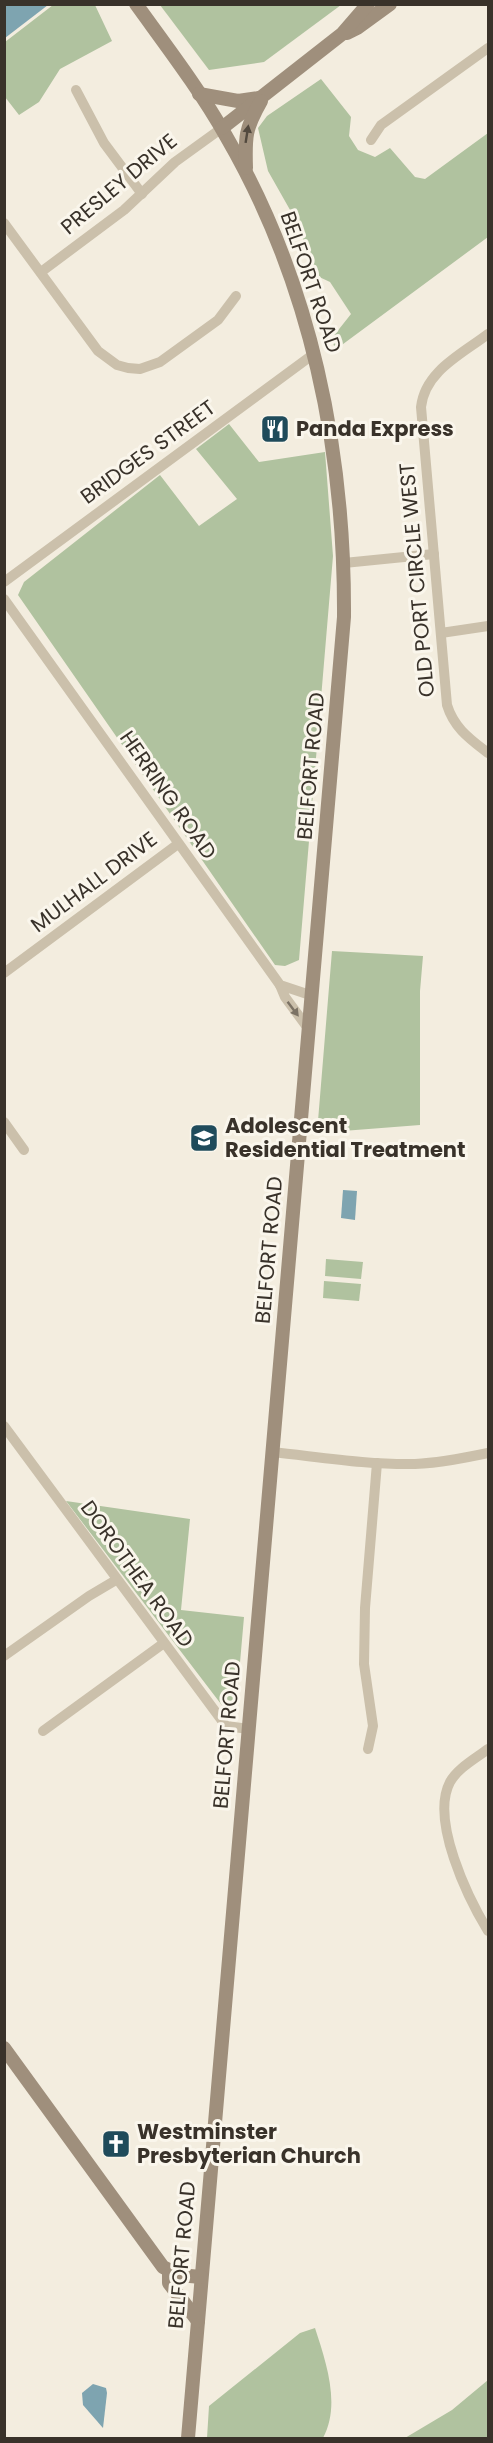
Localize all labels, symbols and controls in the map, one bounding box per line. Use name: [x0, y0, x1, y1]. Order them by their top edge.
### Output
one-way arrow: [243, 124, 252, 143]
street label: PRESLEY DRIVE: [54, 126, 183, 241]
street label: BELFORT ROAD: [274, 207, 349, 356]
street label: BRIDGES STREET: [74, 393, 221, 510]
restaurant icon: Panda Express: [259, 413, 291, 445]
place label: Panda Express: [296, 414, 454, 443]
street label: OLD PORT CIRCLE WEST: [392, 462, 441, 698]
street label: BELFORT ROAD: [290, 691, 331, 841]
street label: HERRING ROAD: [113, 725, 224, 865]
street label: MULHALL DRIVE: [24, 824, 163, 939]
one-way arrow: [287, 1001, 299, 1016]
place label: Adolescent Residential Treatment: [225, 1111, 466, 1164]
school or university icon: Adolescent Residential Treatment: [188, 1122, 220, 1154]
street label: BELFORT ROAD: [248, 1175, 289, 1325]
street label: DOROTHEA ROAD: [74, 1494, 201, 1653]
street label: BELFORT ROAD: [206, 1660, 247, 1810]
place label: Westminster Presbyterian Church: [137, 2117, 361, 2170]
church icon: Westminster Presbyterian Church: [100, 2128, 132, 2160]
street label: BELFORT ROAD: [161, 2180, 202, 2330]

